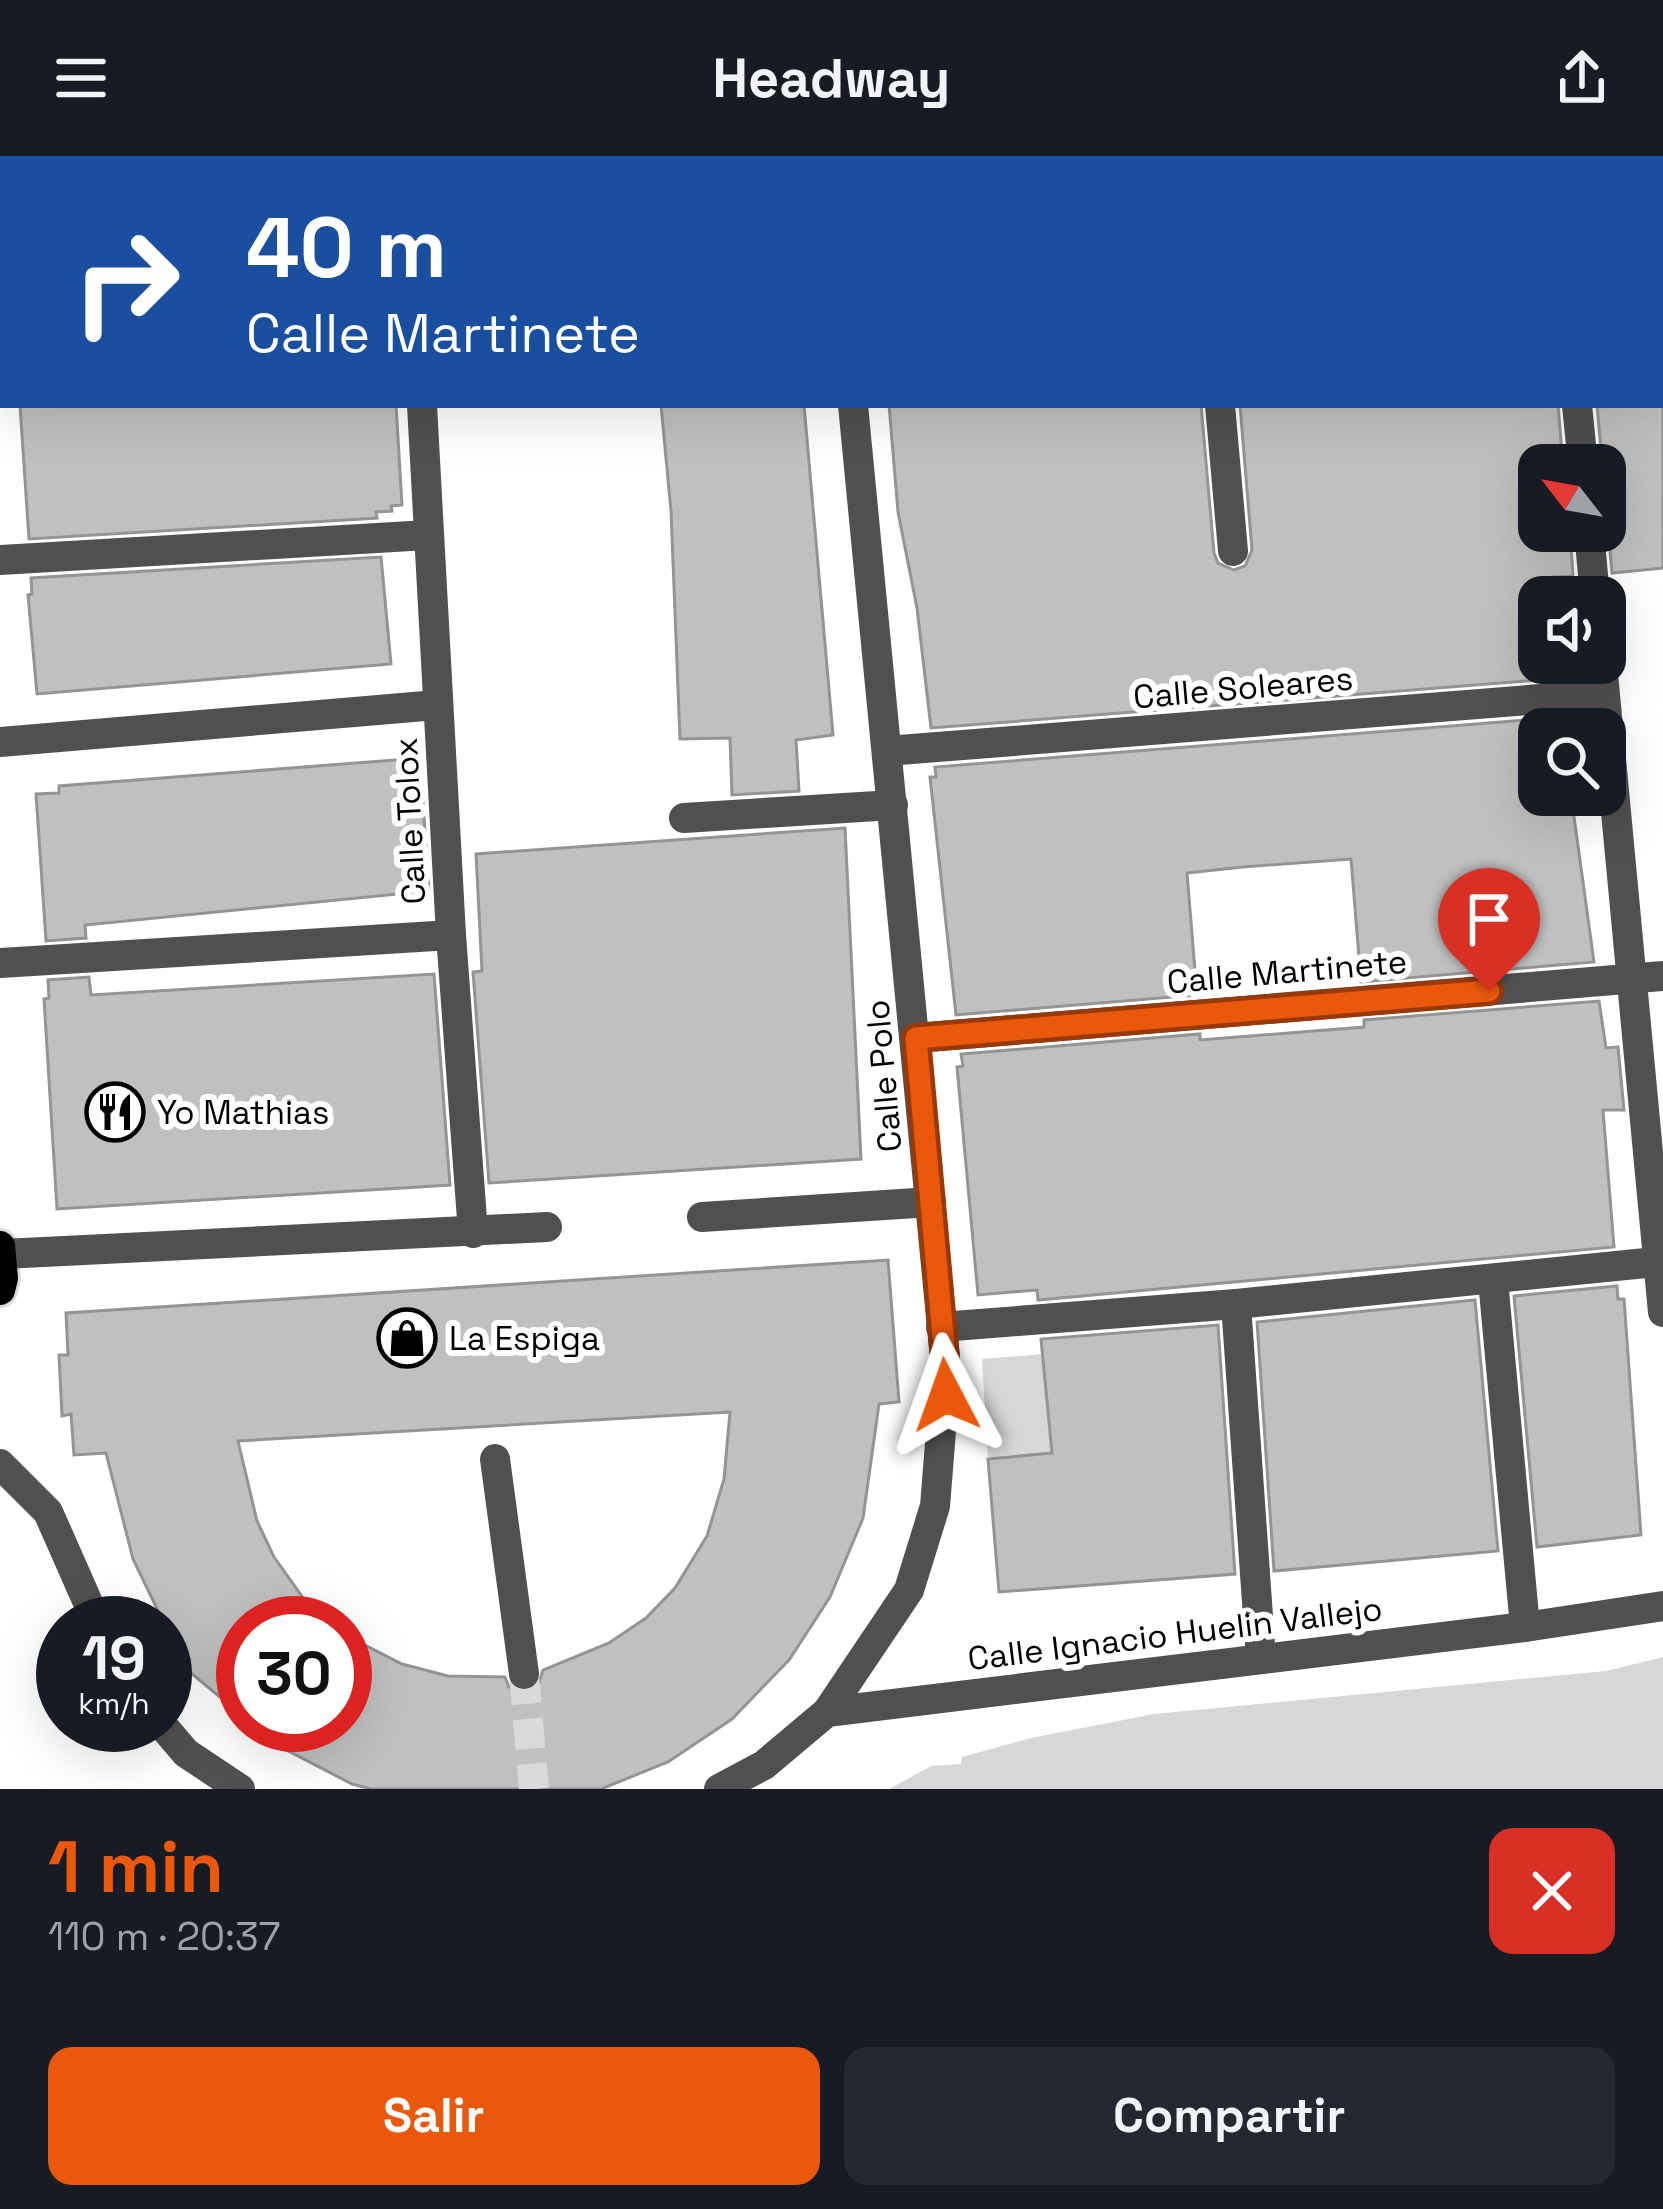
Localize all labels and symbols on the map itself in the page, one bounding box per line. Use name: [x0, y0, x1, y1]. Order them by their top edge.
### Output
north arrow: [1518, 444, 1626, 552]
street label: Calle Soleares: [1132, 657, 1355, 719]
street label: Calle Tolox: [385, 736, 435, 905]
pin: [1438, 868, 1540, 991]
street label: Calle Martinete: [1165, 941, 1409, 1003]
street label: Calle Polo: [856, 998, 912, 1154]
restaurant icon: Yo Mathias: [84, 1081, 146, 1143]
place label: Yo Mathias: [157, 1092, 329, 1134]
shop icon: La Espiga: [376, 1307, 438, 1369]
place label: La Espiga: [449, 1318, 600, 1360]
position arrow: [883, 1332, 1009, 1458]
street label: Calle Ignacio Huelin Vallejo: [965, 1588, 1385, 1680]
speed limit sign: 30: [216, 1596, 372, 1752]

